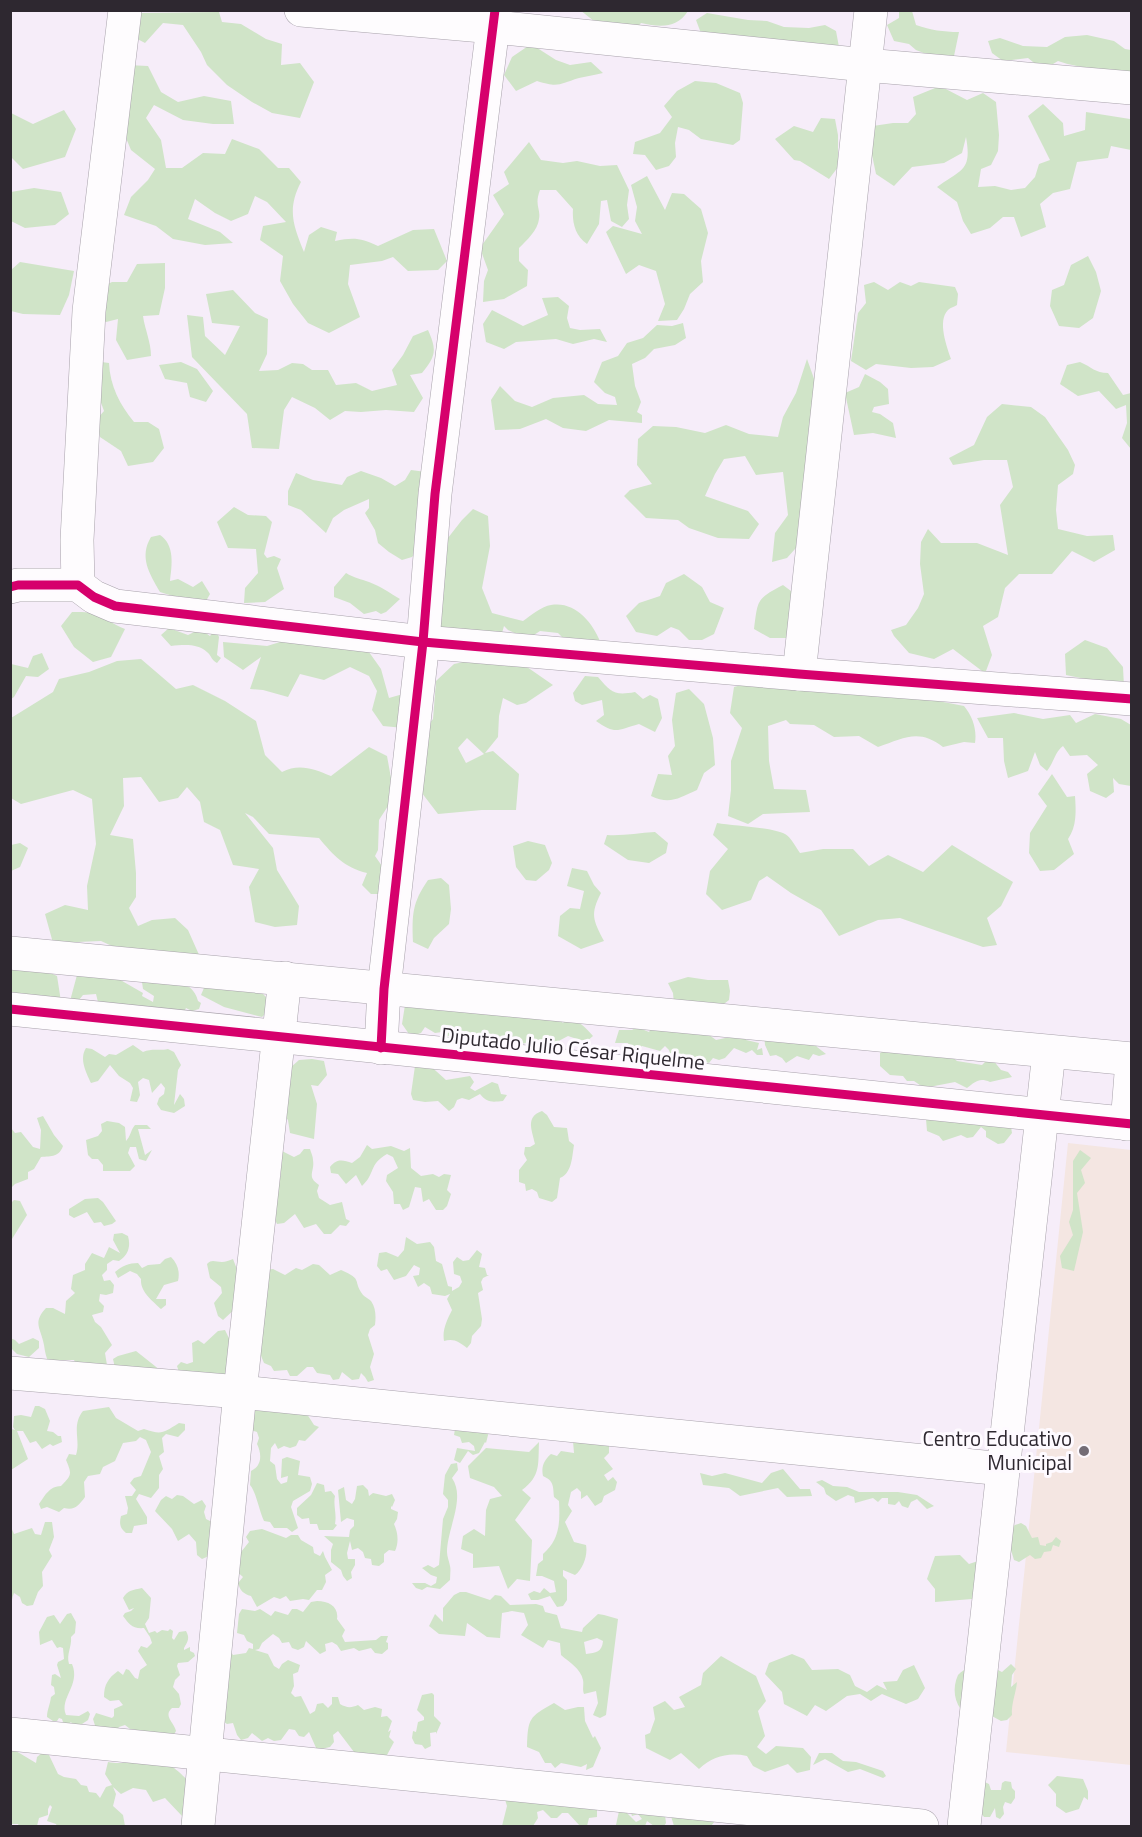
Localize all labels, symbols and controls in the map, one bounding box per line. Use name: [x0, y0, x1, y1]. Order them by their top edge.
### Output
street label: Diputado Julio César Riquelme: [440, 1018, 706, 1078]
place label: Centro Educativo Municipal: [923, 1422, 1072, 1478]
marker: Centro Educativo Municipal: [1077, 1444, 1091, 1458]

